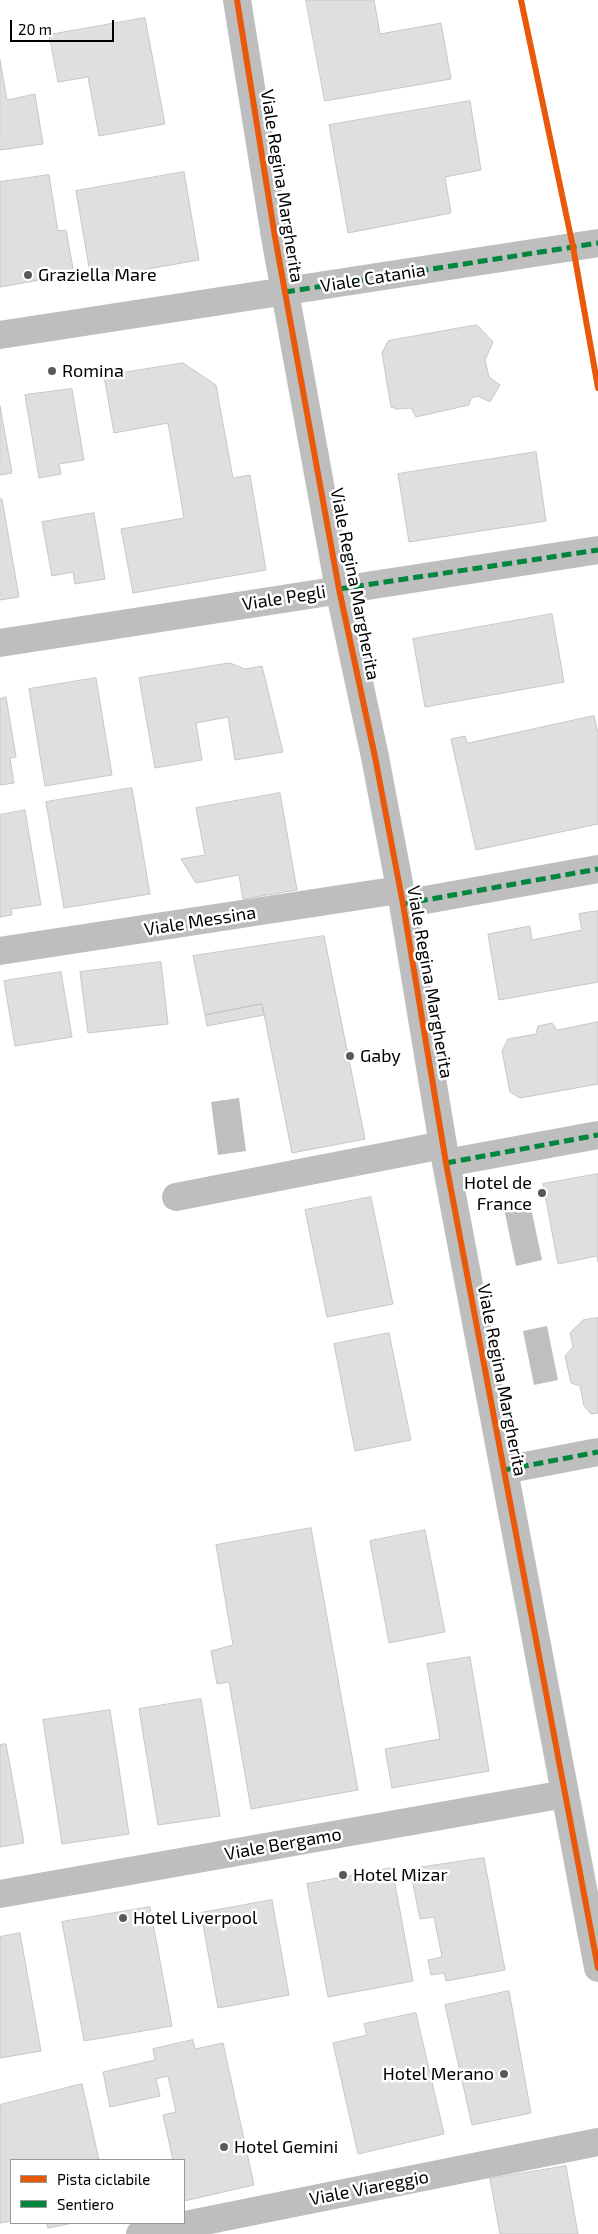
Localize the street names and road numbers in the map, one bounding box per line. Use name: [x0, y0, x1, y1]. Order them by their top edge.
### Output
street label: Viale Regina Margherita: [256, 88, 308, 284]
street label: Viale Catania: [319, 259, 427, 297]
street label: Viale Regina Margherita: [326, 486, 384, 682]
street label: Viale Pegli: [241, 581, 327, 615]
street label: Viale Regina Margherita: [402, 884, 458, 1080]
street label: Viale Messina: [143, 902, 257, 940]
street label: Viale Regina Margherita: [473, 1282, 531, 1478]
street label: Viale Bergamo: [223, 1823, 343, 1865]
street label: Viale Viareggio: [308, 2166, 430, 2210]

